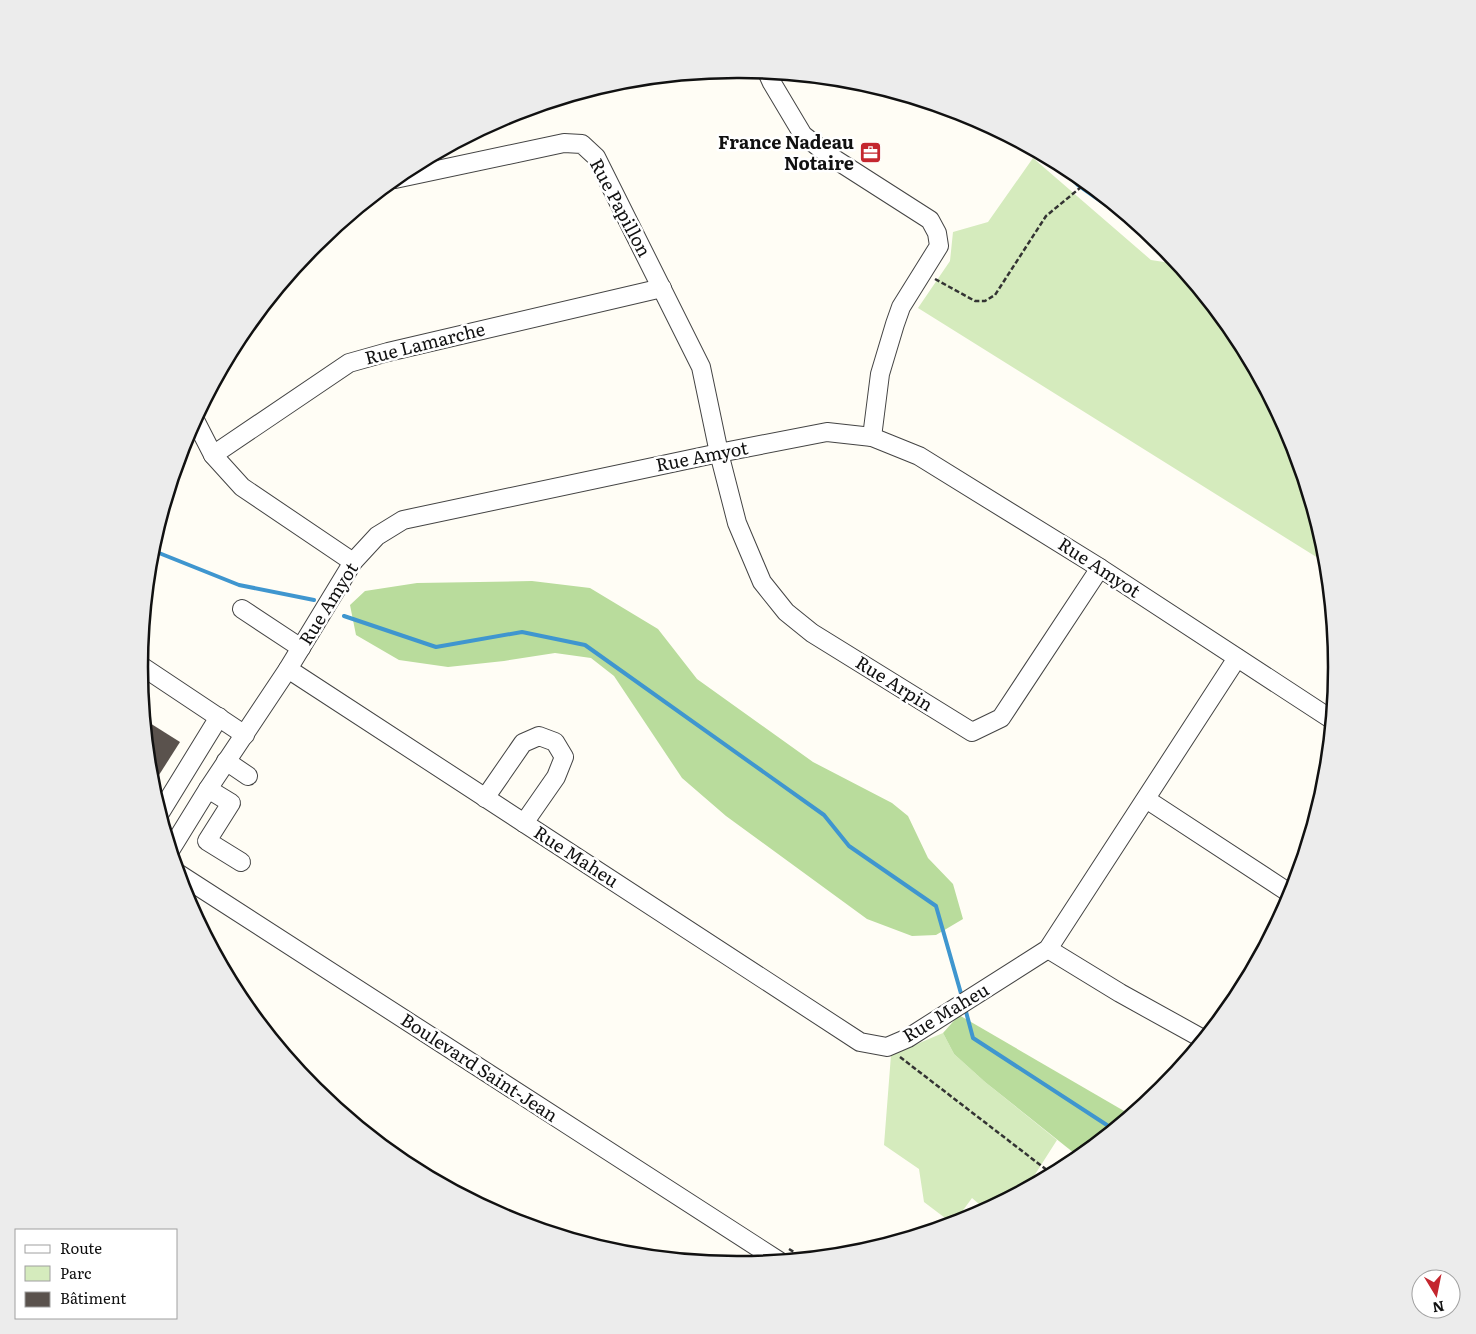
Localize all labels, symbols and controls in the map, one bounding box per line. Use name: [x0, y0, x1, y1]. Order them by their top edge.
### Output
place label: France Nadeau Notaire: [718, 128, 854, 176]
office icon: France Nadeau Notaire: [858, 141, 882, 165]
street label: Rue Papillon: [584, 153, 659, 261]
street label: Rue Lamarche: [362, 315, 488, 371]
street label: Rue Amyot: [653, 433, 751, 478]
street label: Rue Amyot: [1053, 530, 1147, 604]
street label: Rue Amyot: [292, 556, 364, 650]
street label: Rue Arpin: [851, 648, 939, 717]
street label: Rue Maheu: [529, 818, 625, 893]
street label: Rue Maheu: [897, 975, 994, 1048]
street label: Boulevard Saint-Jean: [396, 1006, 564, 1128]
legend: [15, 1229, 178, 1319]
text: Route: [60, 1236, 102, 1259]
text: Parc: [60, 1261, 92, 1284]
north arrow: [1411, 1269, 1461, 1319]
text: Bâtiment: [60, 1286, 126, 1309]
text: N: [1431, 1297, 1446, 1319]

